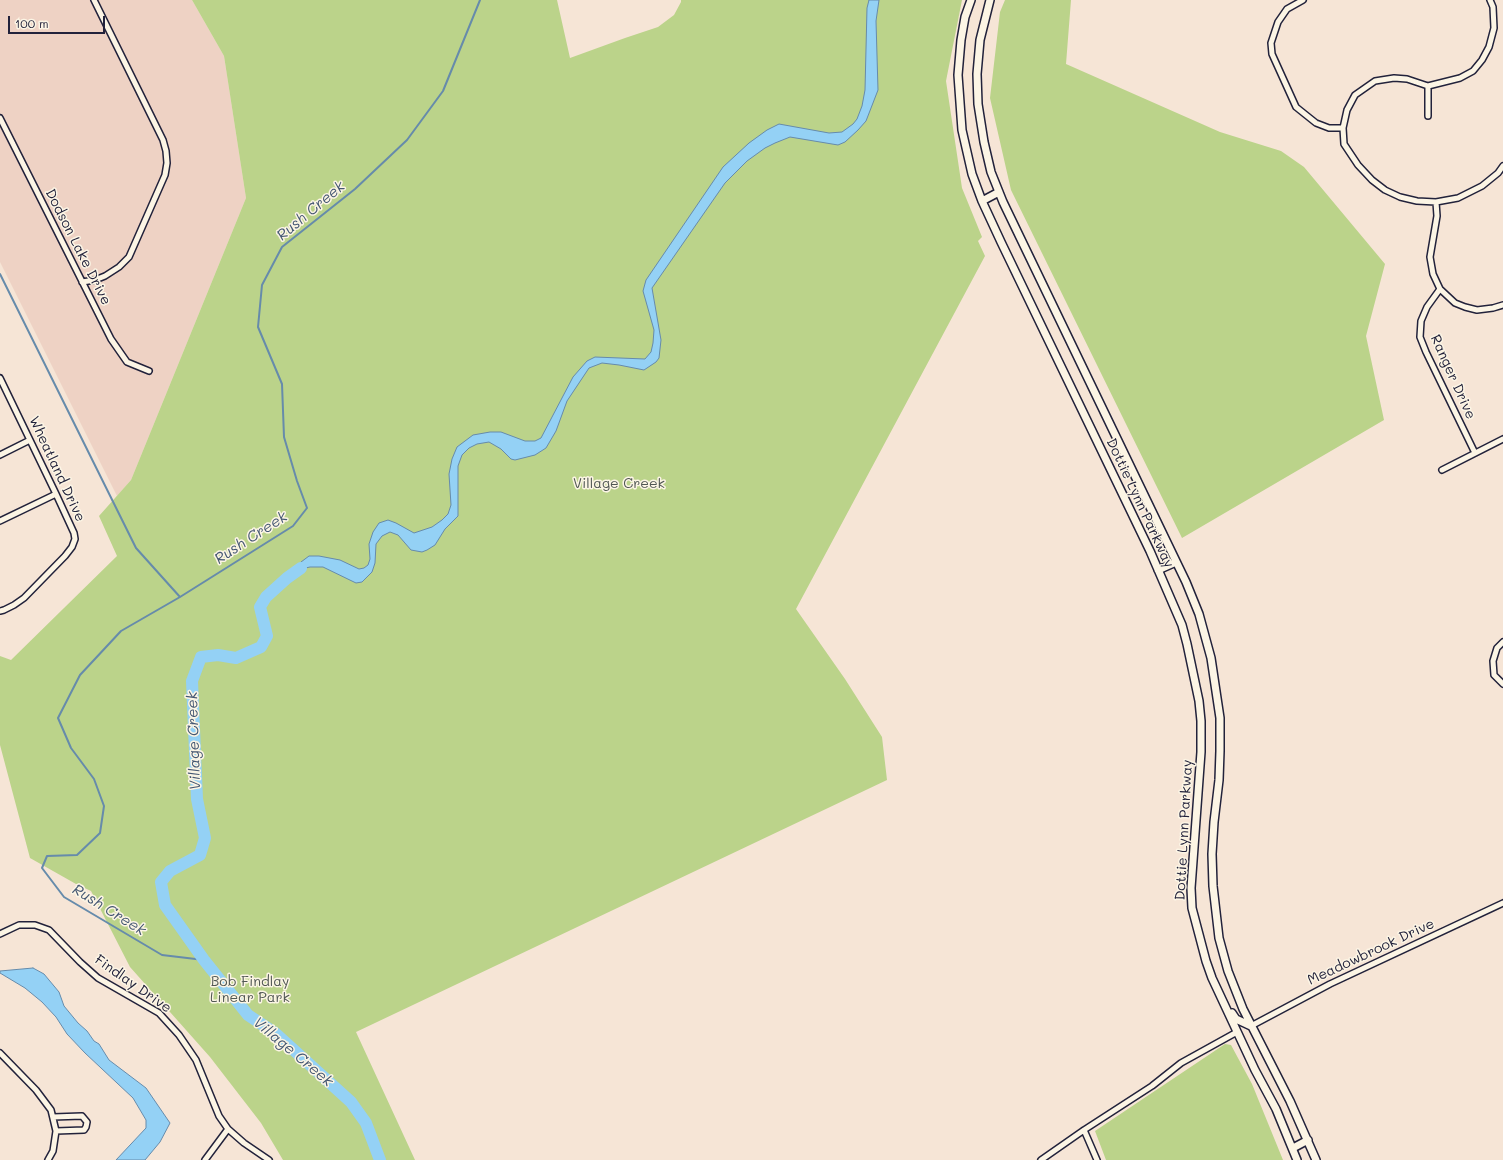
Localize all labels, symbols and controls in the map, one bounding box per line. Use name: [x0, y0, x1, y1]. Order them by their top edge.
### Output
scale bar: [10, 8, 107, 34]
text: 100 m: [15, 15, 49, 31]
water label: Rush Creek: [273, 177, 349, 245]
street label: Dodson Lake Drive: [42, 186, 114, 308]
street label: Ranger Drive: [1427, 332, 1479, 422]
street label: Wheatland Drive: [25, 414, 89, 524]
street label: Dottie Lynn Parkway: [1103, 436, 1177, 570]
park label: Village Creek: [573, 476, 665, 492]
water label: Rush Creek: [211, 508, 291, 568]
water label: Village Creek: [183, 691, 205, 791]
street label: Dottie Lynn Parkway: [1172, 759, 1196, 901]
water label: Rush Creek: [69, 880, 149, 940]
street label: Meadowbrook Drive: [1305, 915, 1437, 989]
street label: Findlay Drive: [91, 951, 175, 1017]
park label: Bob Findlay Linear Park: [210, 974, 290, 1006]
water label: Village Creek: [249, 1013, 337, 1091]

